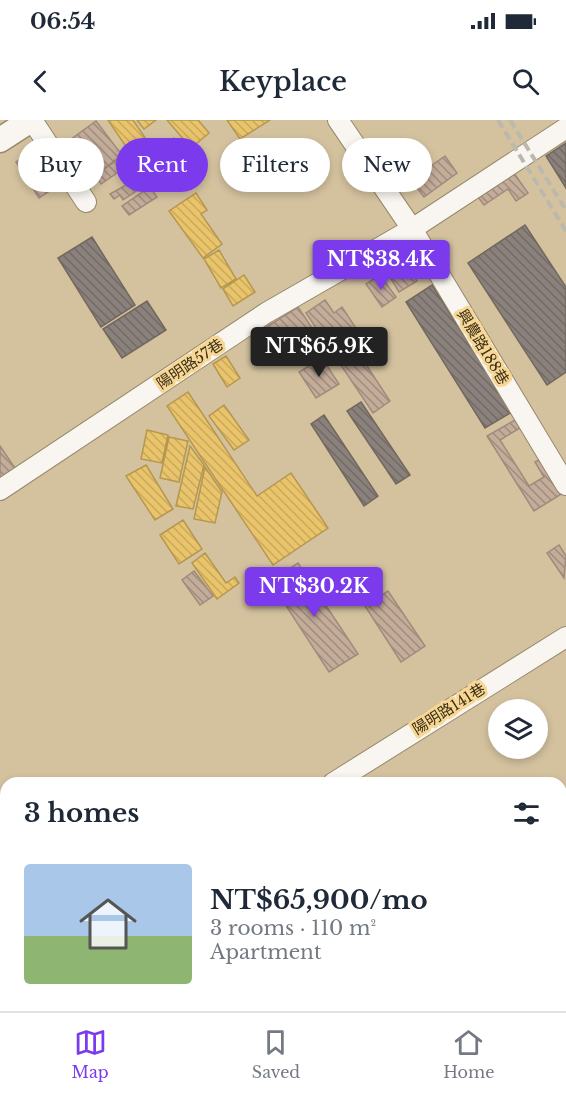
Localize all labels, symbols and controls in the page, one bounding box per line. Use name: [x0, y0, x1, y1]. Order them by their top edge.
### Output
text: 06:54: [30, 8, 95, 35]
icon: back: [24, 65, 57, 98]
text: Keyplace: [219, 65, 347, 98]
icon: search: [509, 65, 542, 98]
chip: Buy: [18, 138, 104, 192]
chip: Rent: [116, 138, 208, 192]
chip: Filters: [220, 138, 330, 192]
chip: New: [342, 138, 432, 192]
pin: NT$38.4K: [319, 240, 443, 291]
text: NT$38.4K: [327, 247, 435, 271]
street label: 興農路188巷: [453, 305, 513, 388]
pin: NT$65.9K: [257, 327, 381, 378]
street label: 陽明路57巷: [153, 334, 227, 393]
text: NT$65.9K: [265, 334, 373, 358]
pin: NT$30.2K: [252, 567, 376, 618]
text: NT$30.2K: [259, 574, 369, 598]
street label: 陽明路141巷: [409, 679, 489, 738]
map controls: [488, 699, 548, 759]
button: layers: [488, 699, 548, 759]
text: 3 homes: [24, 797, 139, 829]
icon: filters: [510, 797, 543, 830]
text: NT$65,900/mo: [210, 884, 428, 916]
icon: home: [72, 888, 144, 960]
text: 3 rooms · 110 m²: [210, 916, 376, 940]
text: Apartment: [210, 940, 321, 964]
tab: Map: [72, 1026, 109, 1082]
tab: Saved: [252, 1026, 300, 1082]
tab: Home: [443, 1026, 494, 1082]

